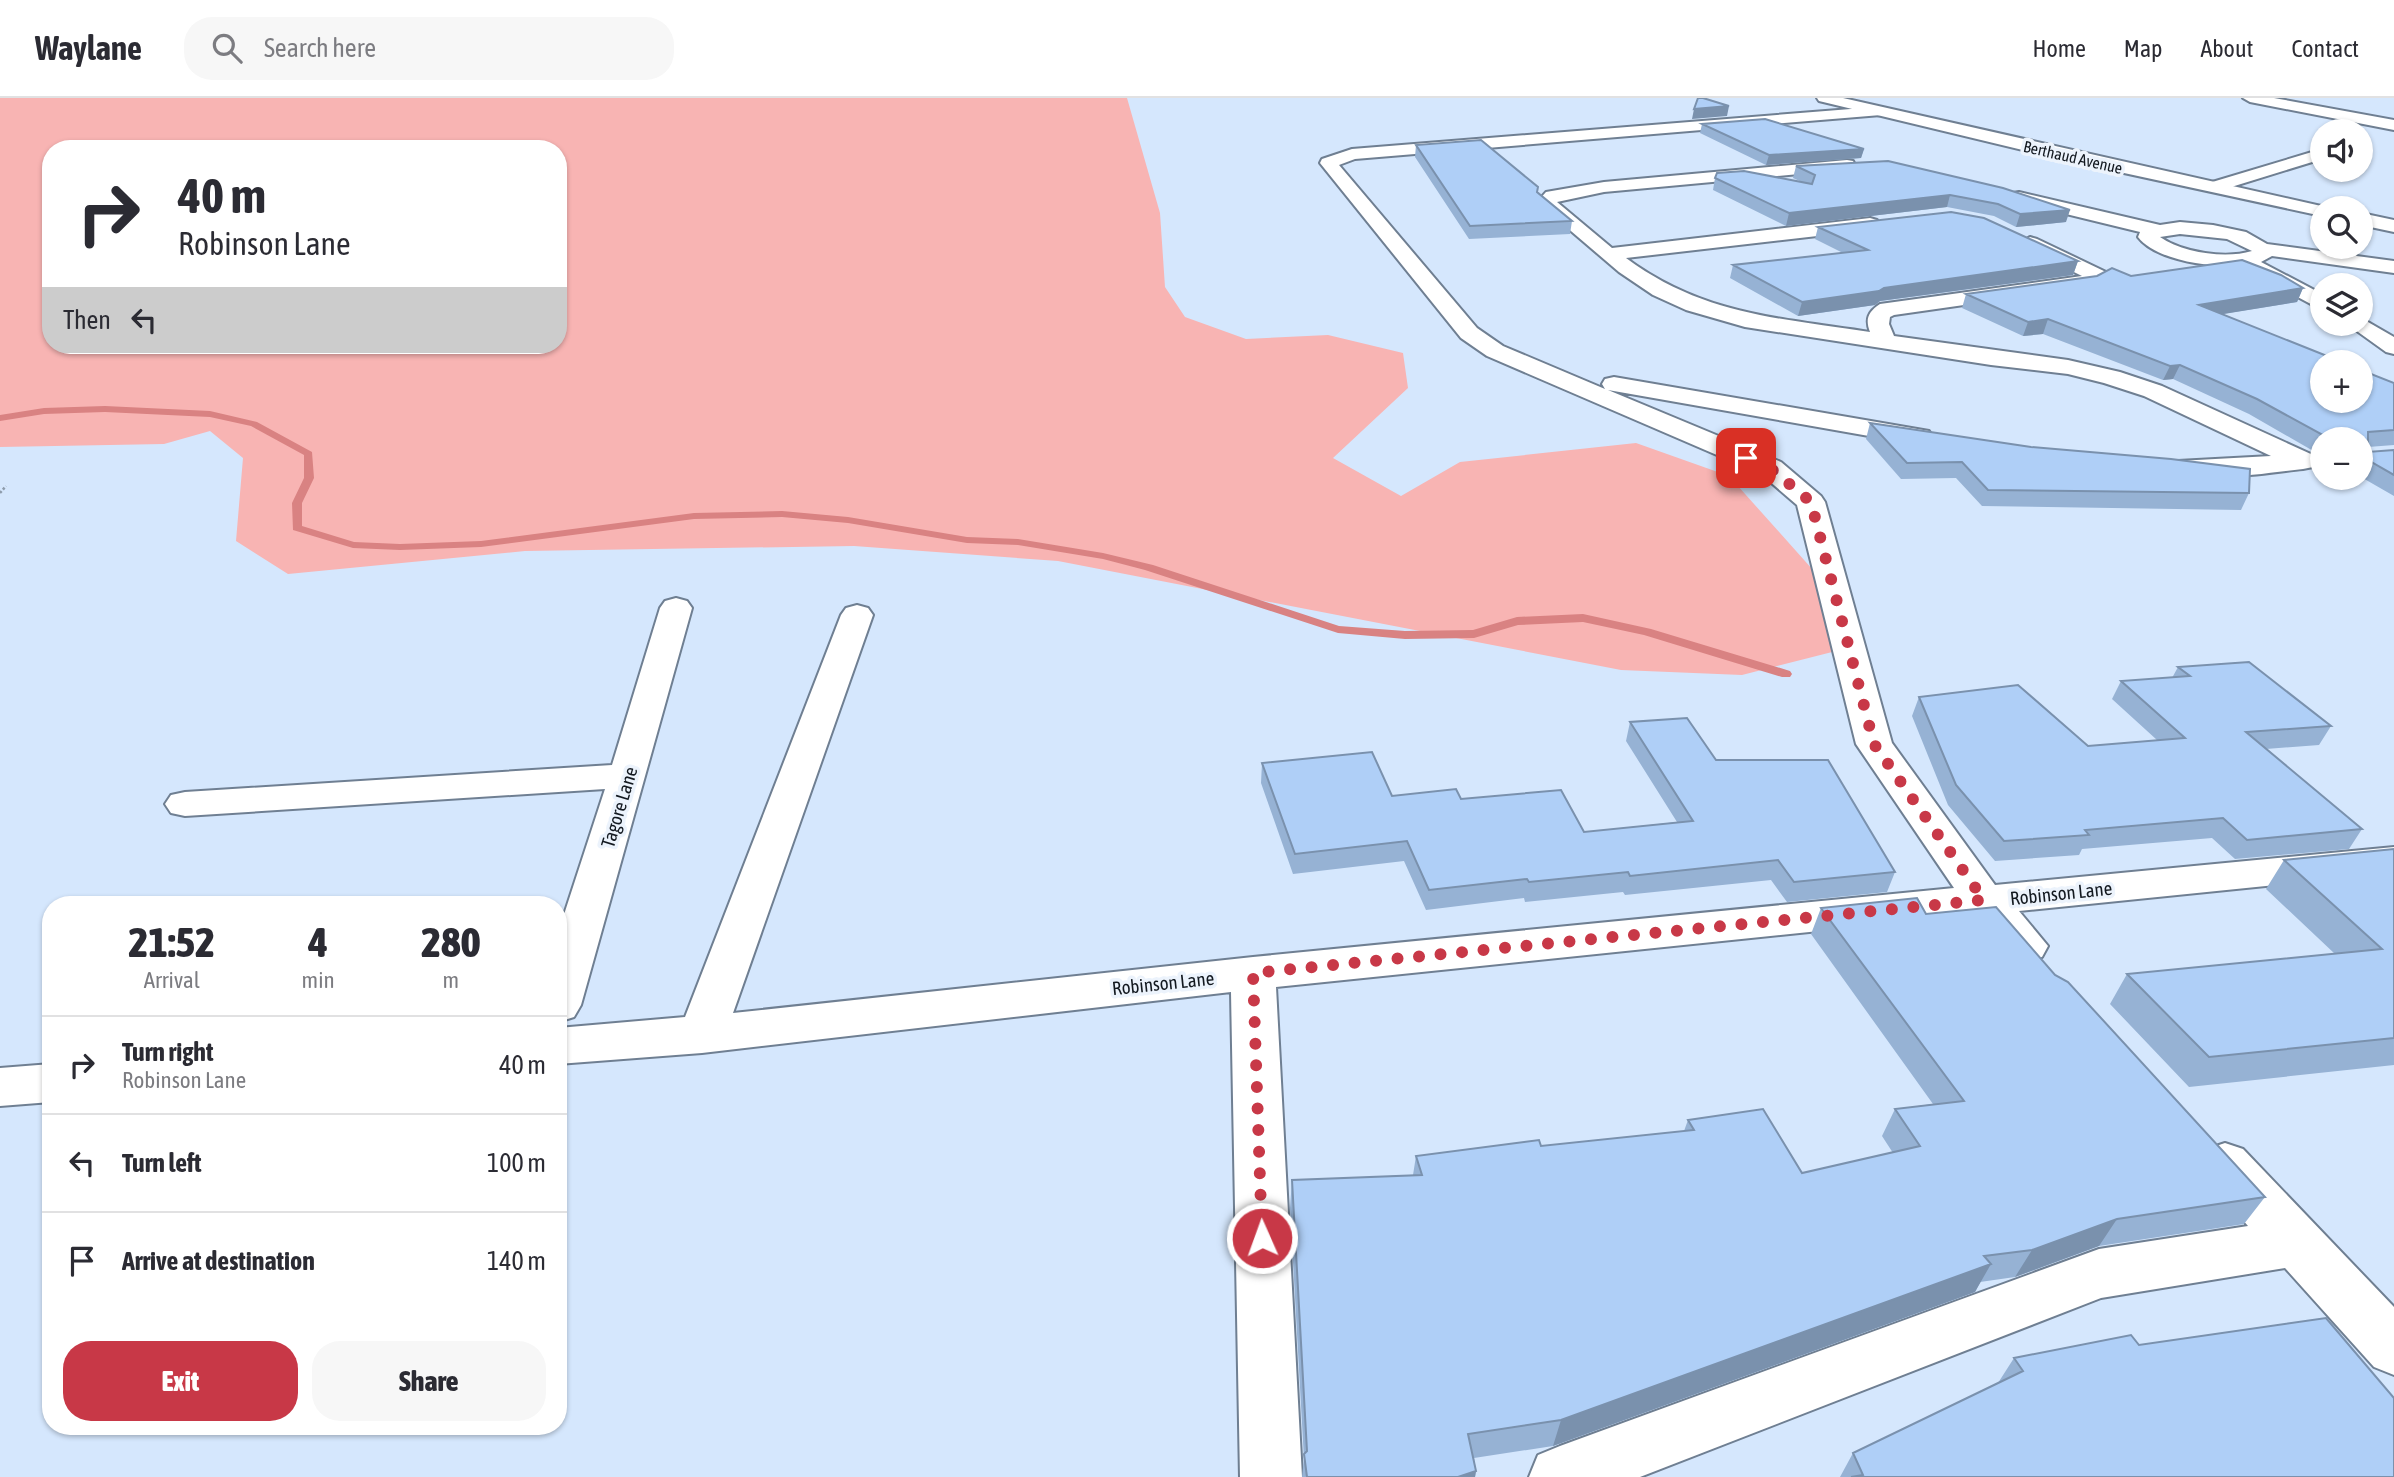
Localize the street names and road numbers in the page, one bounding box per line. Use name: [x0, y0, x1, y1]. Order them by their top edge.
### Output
street label: Berthaud Avenue: [2022, 137, 2124, 177]
street label: Tagore Lane: [596, 764, 642, 850]
street label: Robinson Lane: [2009, 877, 2113, 909]
street label: Robinson Lane: [1111, 967, 1215, 999]

